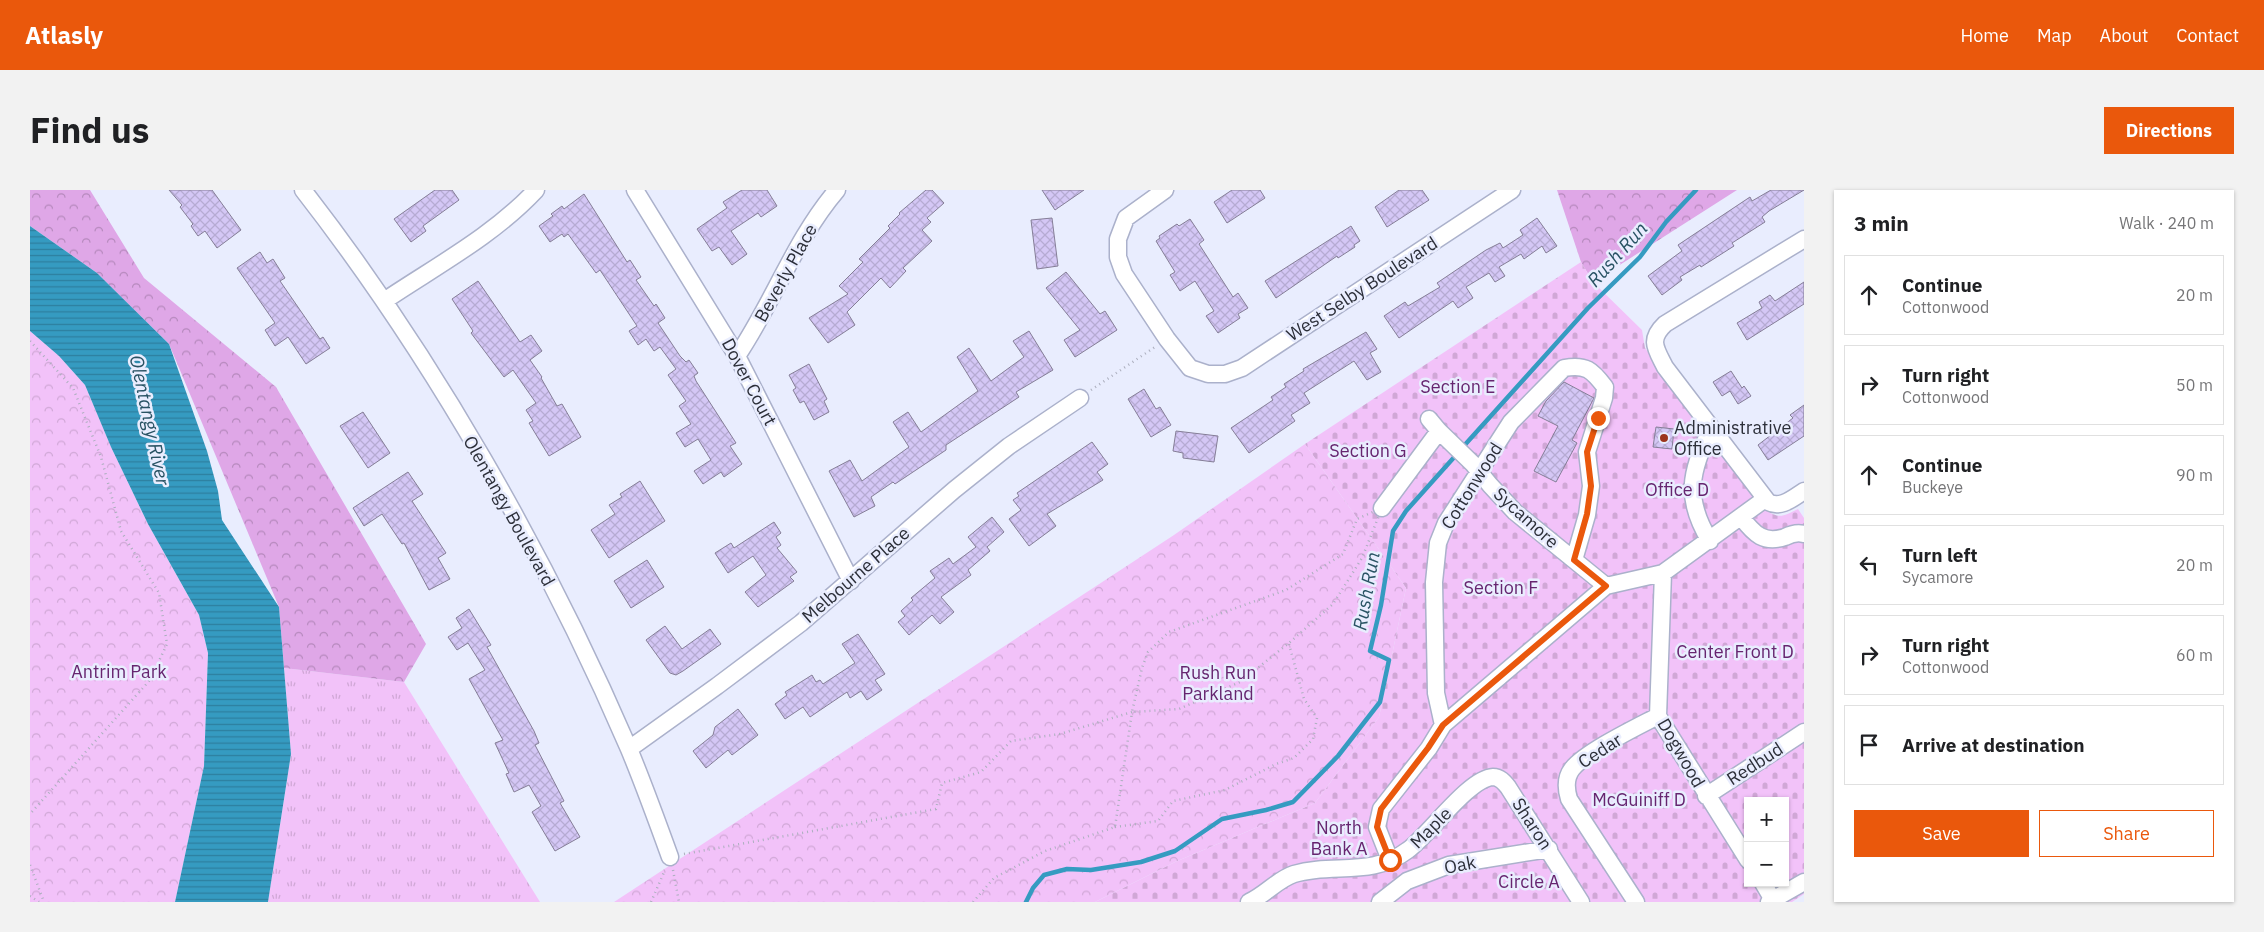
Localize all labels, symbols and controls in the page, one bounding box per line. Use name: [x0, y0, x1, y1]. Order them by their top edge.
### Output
text: Atlasly: [25, 19, 103, 51]
text: Home: [1961, 24, 2009, 47]
text: Map: [2037, 24, 2072, 47]
text: About: [2100, 24, 2148, 47]
text: Contact: [2176, 24, 2239, 47]
text: Find us: [30, 107, 149, 153]
button: Directions: [2104, 107, 2234, 154]
text: 3 min: [1854, 209, 1909, 237]
text: Walk · 240 m: [2119, 213, 2214, 233]
water label: Rush Run: [1582, 217, 1652, 291]
street label: Beverly Place: [749, 219, 822, 326]
street label: West Selby Boulevard: [1282, 231, 1442, 346]
text: Continue: [1902, 273, 1982, 297]
icon: ahead: [1855, 281, 1883, 309]
text: 20 m: [2176, 285, 2213, 305]
text: Cottonwood: [1902, 297, 1989, 317]
street label: Dover Court: [717, 334, 782, 430]
water label: Olentangy River: [125, 353, 176, 488]
text: Turn right: [1902, 363, 1989, 387]
icon: right: [1855, 371, 1883, 399]
park label: Section E: [1420, 375, 1496, 398]
text: 50 m: [2176, 375, 2213, 395]
text: Cottonwood: [1902, 387, 1989, 407]
route end: [1587, 407, 1610, 430]
place label: Administrative Office: [1674, 416, 1792, 460]
street label: Olentangy Boulevard: [458, 431, 560, 590]
marker: Administrative Office: [1658, 432, 1670, 444]
street label: Cottonwood: [1436, 438, 1507, 533]
park label: Section G: [1329, 439, 1407, 462]
text: Continue: [1902, 453, 1982, 477]
icon: ahead: [1855, 461, 1883, 489]
text: 90 m: [2176, 465, 2213, 485]
text: Buckeye: [1902, 477, 1963, 497]
park label: Office D: [1645, 478, 1709, 501]
street label: Sycamore: [1489, 482, 1564, 553]
street label: Melbourne Place: [797, 521, 914, 628]
text: Turn left: [1902, 543, 1978, 567]
water label: Rush Run: [1347, 550, 1385, 632]
icon: left: [1855, 551, 1883, 579]
text: 20 m: [2176, 555, 2213, 575]
text: Sycamore: [1902, 567, 1973, 587]
park label: Section F: [1464, 576, 1538, 599]
text: Turn right: [1902, 633, 1989, 657]
park label: Center Front D: [1676, 640, 1794, 663]
icon: right: [1855, 641, 1883, 669]
text: 60 m: [2176, 645, 2213, 665]
text: Cottonwood: [1902, 657, 1989, 677]
park label: Antrim Park: [71, 660, 167, 683]
park label: Rush Run Parkland: [1180, 661, 1256, 705]
street label: Dogwood: [1652, 714, 1710, 791]
street label: Cedar: [1573, 728, 1626, 773]
icon: arrive: [1855, 731, 1883, 759]
text: Arrive at destination: [1902, 733, 2085, 757]
street label: Redbud: [1722, 737, 1787, 790]
park label: McGuiniff D: [1592, 788, 1686, 811]
street label: Sharon: [1507, 794, 1558, 854]
map controls: [1744, 797, 1789, 887]
button: +: [1744, 797, 1789, 842]
street label: Maple: [1405, 802, 1456, 853]
button: Save: [1854, 810, 2029, 857]
button: Share: [2039, 810, 2214, 857]
park label: North Bank A: [1311, 816, 1368, 860]
button: −: [1744, 842, 1789, 887]
route start: [1379, 849, 1402, 872]
street label: Oak: [1442, 850, 1478, 879]
park label: Circle A: [1498, 870, 1560, 893]

